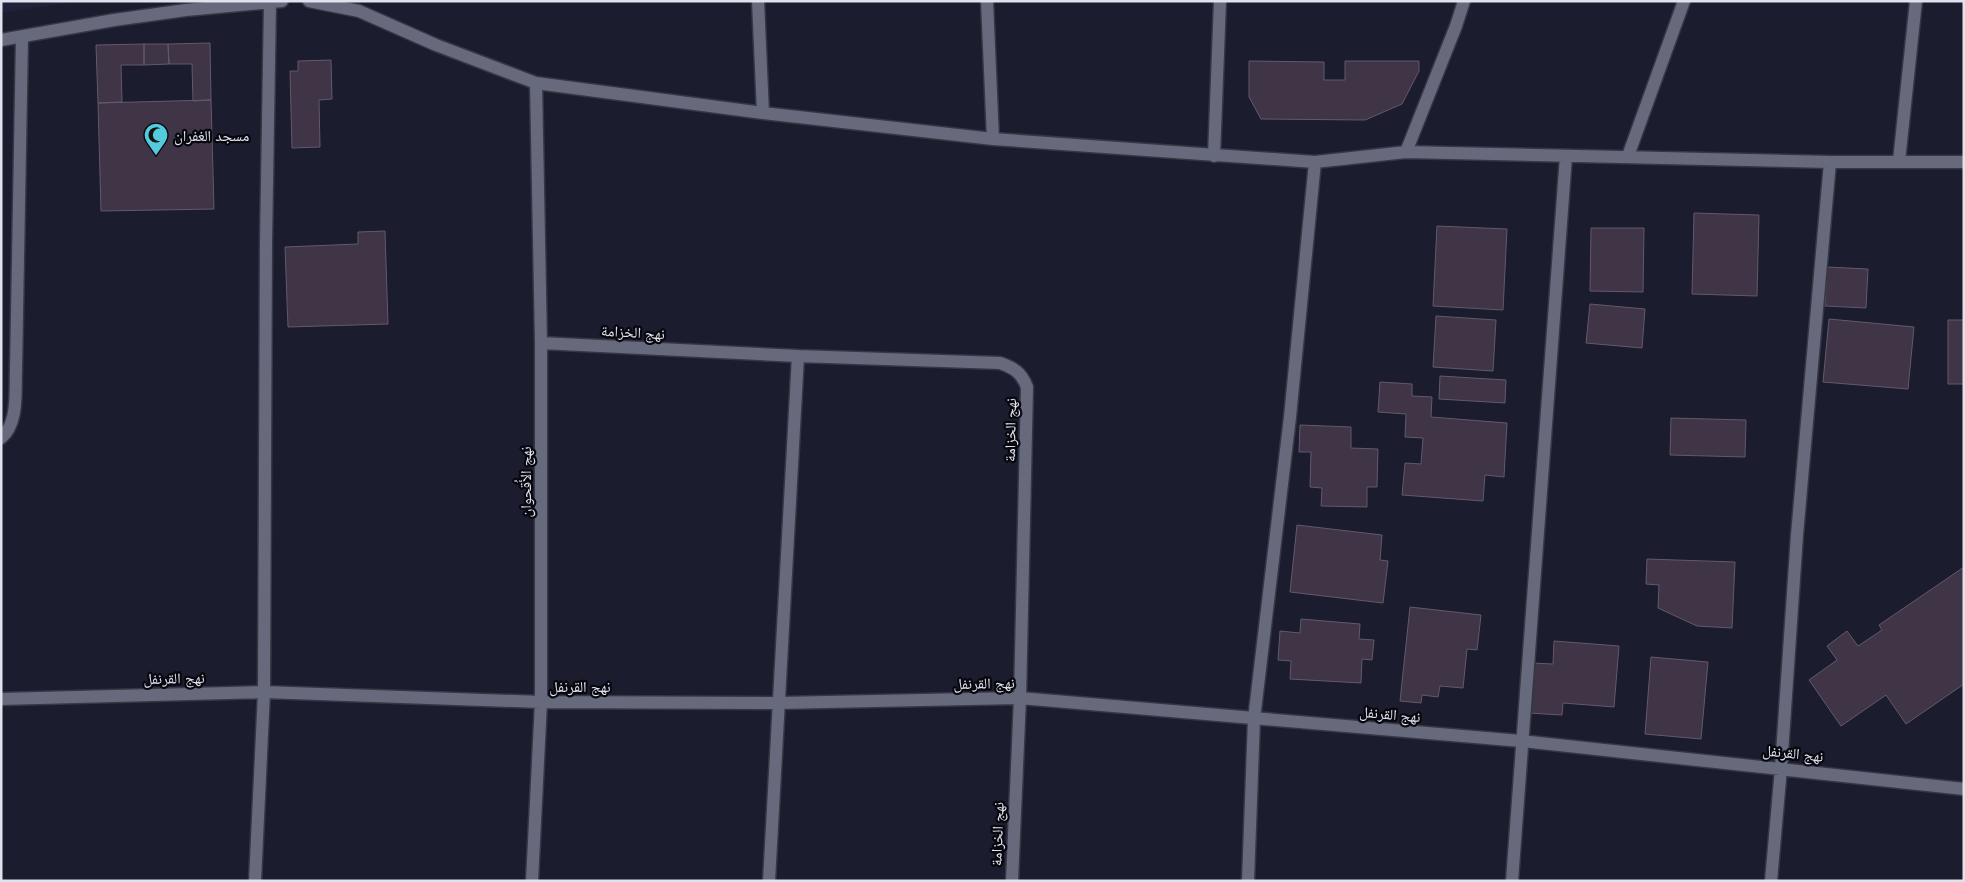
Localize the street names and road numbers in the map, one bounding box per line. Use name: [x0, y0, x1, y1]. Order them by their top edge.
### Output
street label: نهج الخزامة: [600, 322, 665, 344]
street label: نهج الخزامة: [1001, 398, 1021, 462]
street label: نهج الأُقحوان: [514, 446, 536, 518]
street label: نهج القرنفل: [143, 669, 205, 689]
street label: نهج القرنفل: [953, 674, 1015, 694]
street label: نهج القرنفل: [549, 678, 611, 697]
street label: نهج القرنفل: [1358, 703, 1421, 727]
street label: نهج القرنفل: [1761, 741, 1824, 767]
street label: نهج الخزامة: [987, 802, 1009, 866]

